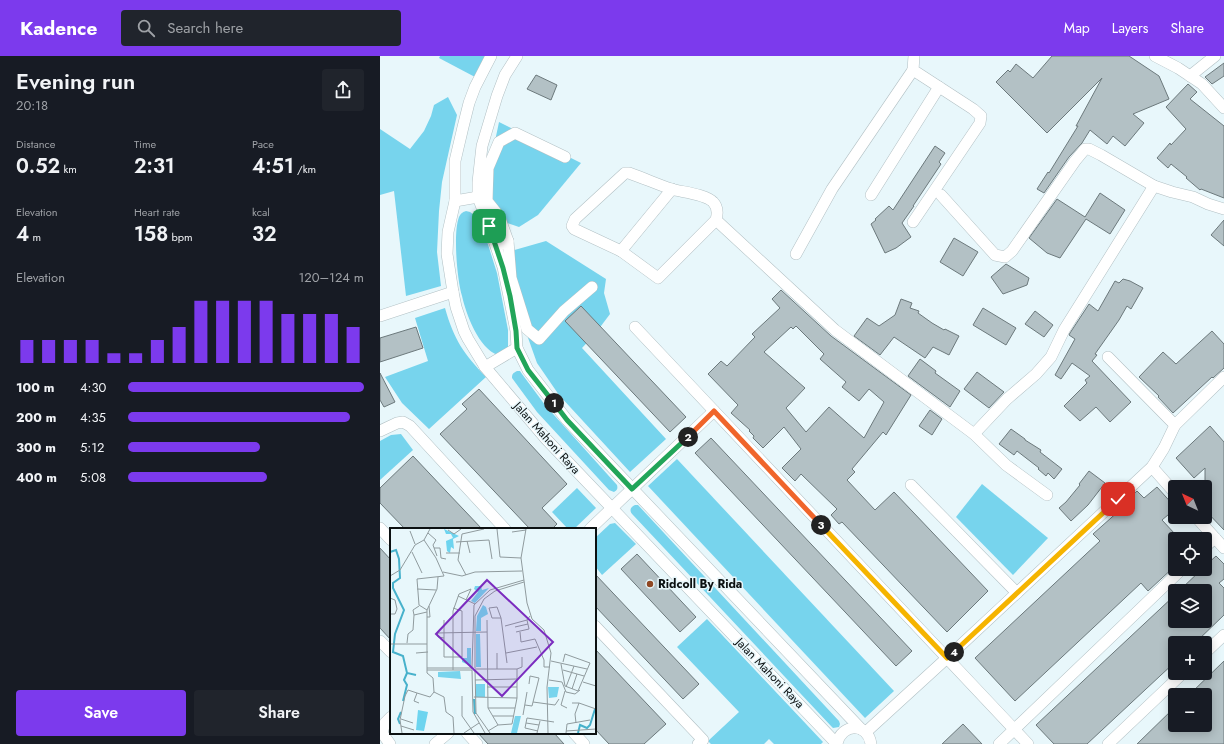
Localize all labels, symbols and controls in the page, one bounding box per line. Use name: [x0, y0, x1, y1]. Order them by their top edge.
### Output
search box: [121, 10, 401, 46]
text: Kadence: [20, 15, 97, 42]
icon: search: [135, 17, 157, 39]
text: Search here: [167, 17, 243, 39]
text: Map: [1064, 18, 1090, 38]
text: Layers: [1112, 18, 1148, 38]
text: Share: [1170, 18, 1204, 38]
text: Evening run: [16, 65, 135, 97]
button: share: [322, 69, 364, 111]
text: 20:18: [16, 96, 48, 115]
text: Distance: [16, 136, 55, 152]
text: Time: [134, 136, 156, 152]
text: Pace: [252, 136, 274, 152]
text: 0.52: [16, 152, 60, 181]
text: 2:31: [134, 152, 175, 181]
text: 4:51: [252, 152, 294, 181]
text: km: [60, 161, 77, 177]
text: /km: [294, 161, 316, 177]
text: Elevation: [16, 204, 58, 220]
text: Heart rate: [134, 204, 180, 220]
text: kcal: [252, 204, 270, 220]
pin: [472, 209, 506, 243]
icon: arrive: [478, 215, 500, 237]
text: 4: [16, 220, 29, 249]
text: 158: [134, 220, 168, 249]
text: 32: [252, 220, 277, 249]
text: m: [29, 229, 41, 245]
text: bpm: [168, 229, 193, 245]
text: Elevation: [16, 268, 65, 287]
text: 120–124 m: [298, 268, 364, 287]
text: 100 m: [16, 378, 54, 397]
text: 4:30: [80, 378, 106, 397]
pin: 1: [544, 393, 564, 413]
text: 1: [551, 395, 557, 411]
street label: Jalan Mahoni Raya: [508, 396, 585, 478]
text: 200 m: [16, 408, 56, 427]
text: 4:35: [80, 408, 106, 427]
pin: 2: [678, 427, 698, 447]
text: 2: [684, 429, 692, 445]
text: 300 m: [16, 438, 56, 457]
text: 5:12: [80, 438, 104, 457]
text: 400 m: [16, 468, 57, 487]
text: 5:08: [80, 468, 106, 487]
north arrow: [1168, 480, 1212, 524]
map controls: [1168, 480, 1212, 732]
pin: [1101, 482, 1135, 516]
icon: check: [1107, 488, 1129, 510]
pin: 3: [811, 515, 831, 535]
text: 3: [818, 517, 824, 533]
inset map: [390, 528, 596, 734]
button: locate: [1168, 532, 1212, 576]
place label: Ridcoll By Rida: [658, 575, 742, 593]
marker: Ridcoll By Rida: [645, 579, 655, 589]
button: layers: [1168, 584, 1212, 628]
street label: Jalan Mahoni Raya: [730, 632, 809, 712]
button: +: [1168, 636, 1212, 680]
pin: 4: [944, 642, 964, 662]
text: 4: [950, 644, 958, 660]
button: −: [1168, 688, 1212, 732]
button: Save: [16, 690, 186, 736]
button: Share: [194, 690, 364, 736]

